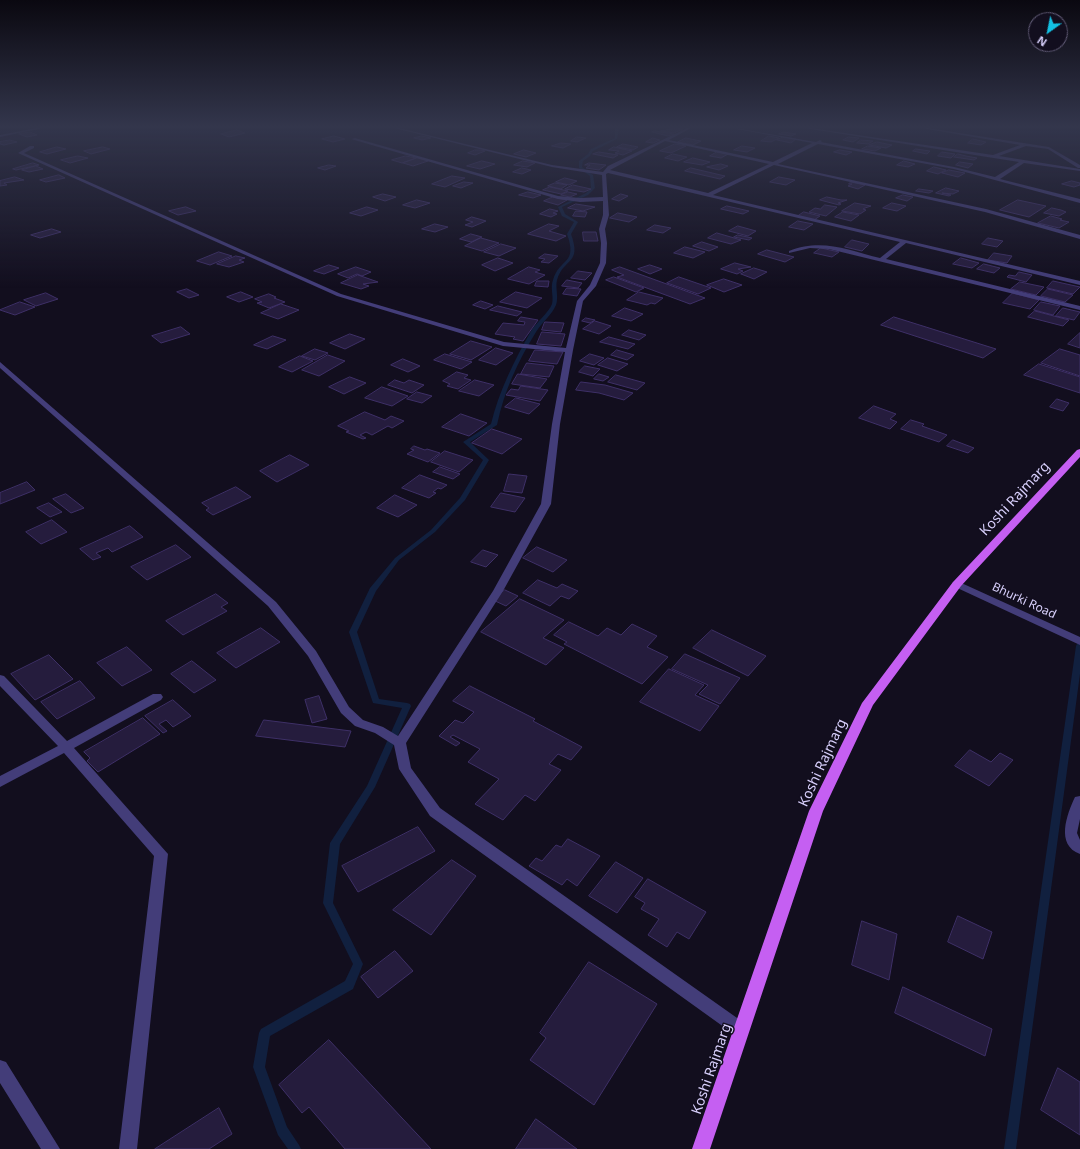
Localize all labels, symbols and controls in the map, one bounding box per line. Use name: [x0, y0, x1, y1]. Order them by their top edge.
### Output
north arrow: [1028, 12, 1068, 52]
text: N: [1034, 33, 1050, 50]
street label: Koshi Rajmarg: [976, 458, 1054, 540]
street label: Bhurki Road: [990, 580, 1058, 622]
street label: Koshi Rajmarg: [795, 716, 851, 810]
street label: Koshi Rajmarg: [689, 1021, 735, 1117]

